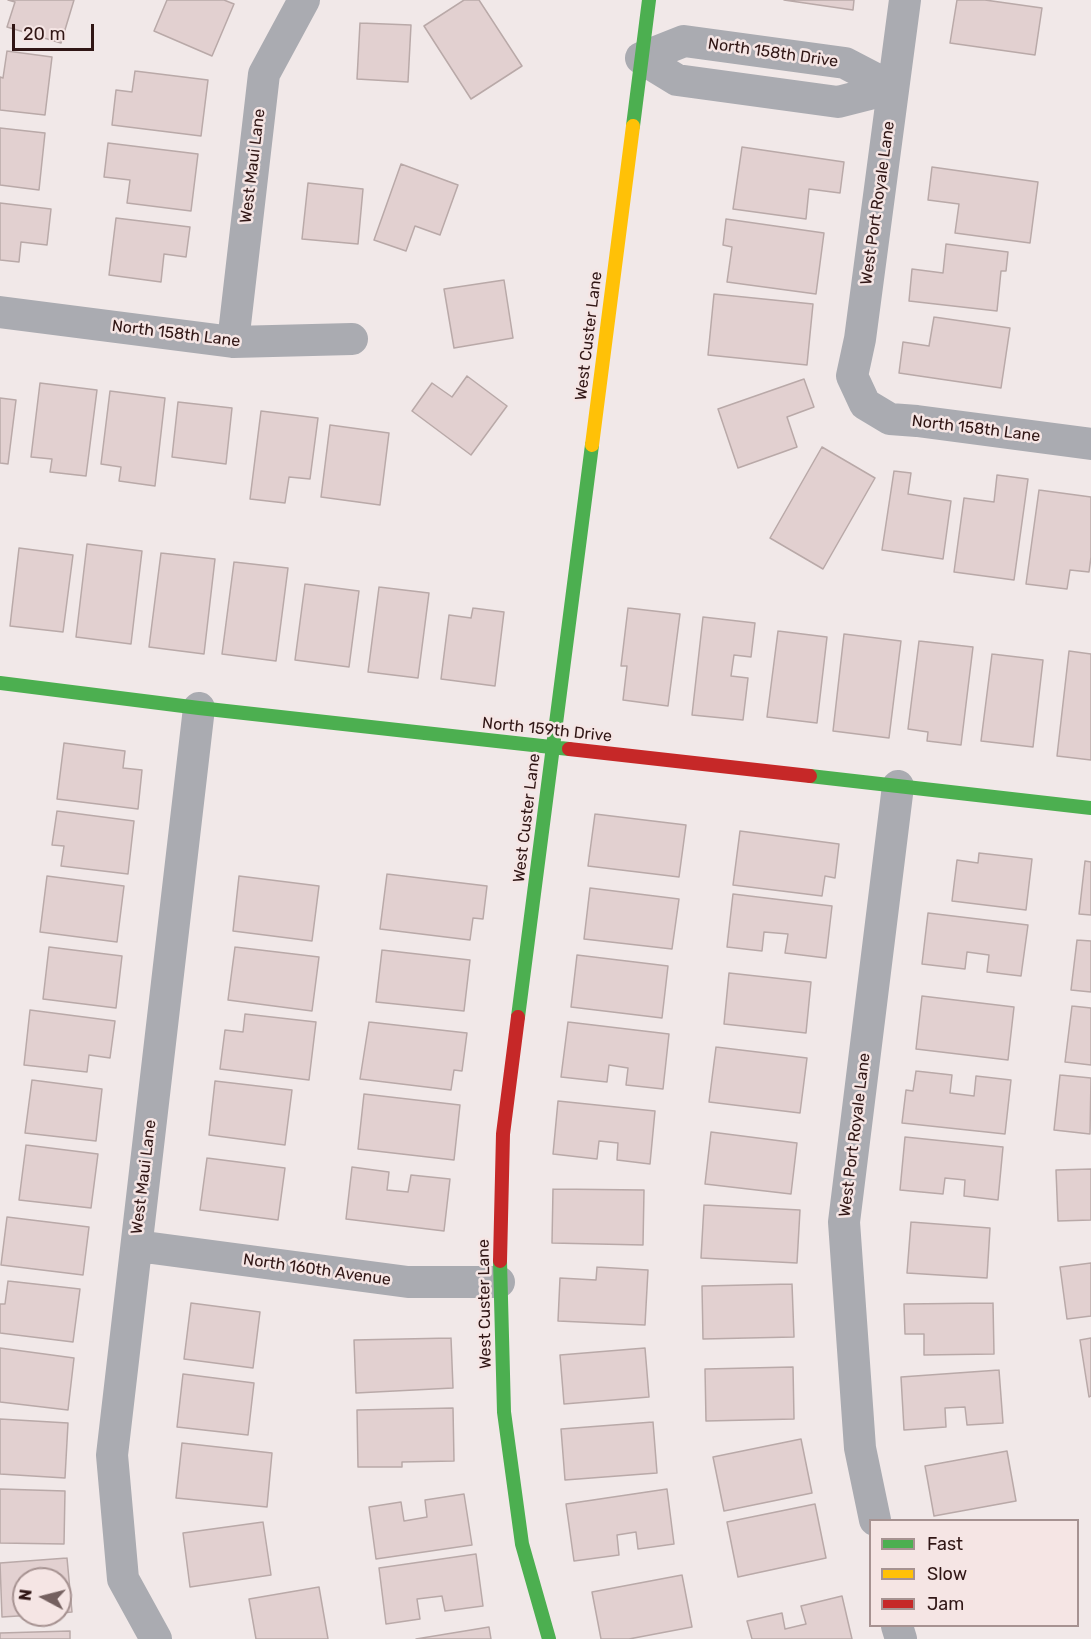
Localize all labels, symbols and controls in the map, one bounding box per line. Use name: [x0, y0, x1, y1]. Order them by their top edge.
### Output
scale bar: [15, 12, 98, 50]
text: 20 m: [23, 23, 65, 45]
street label: North 158th Drive: [707, 34, 839, 72]
street label: West Maui Lane: [236, 108, 270, 224]
street label: West Port Royale Lane: [857, 120, 899, 286]
street label: West Custer Lane: [572, 270, 606, 402]
street label: North 158th Lane: [111, 317, 241, 351]
street label: North 158th Lane: [911, 412, 1041, 446]
street label: North 159th Drive: [481, 714, 613, 746]
street label: West Custer Lane: [510, 752, 544, 884]
street label: West Port Royale Lane: [835, 1052, 875, 1218]
street label: West Maui Lane: [127, 1119, 161, 1235]
street label: West Custer Lane: [474, 1239, 496, 1369]
street label: North 160th Avenue: [242, 1250, 392, 1290]
legend: [869, 1519, 1079, 1627]
text: Fast: [927, 1533, 963, 1555]
text: Slow: [927, 1563, 967, 1585]
north arrow: [12, 1567, 72, 1627]
text: N: [15, 1588, 36, 1602]
text: Jam: [927, 1593, 964, 1615]

